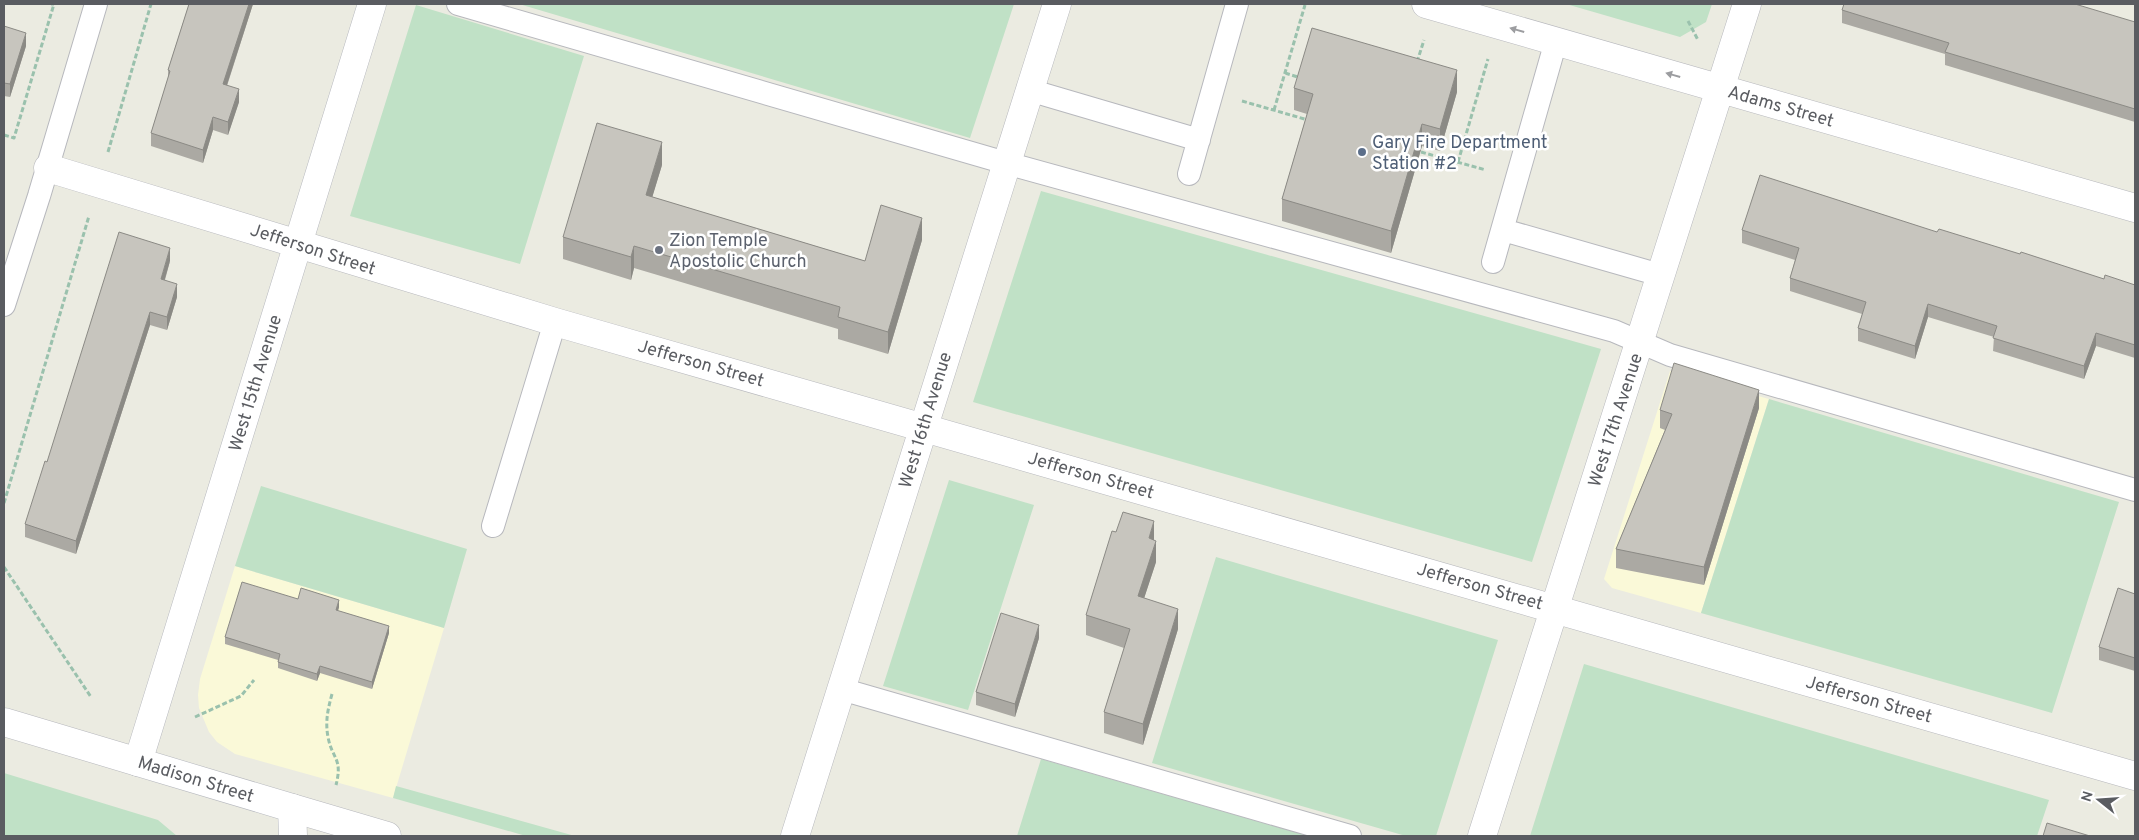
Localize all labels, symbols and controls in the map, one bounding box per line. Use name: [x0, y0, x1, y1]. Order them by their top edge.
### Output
one-way arrow: [1509, 25, 1524, 33]
one-way arrow: [1665, 70, 1680, 78]
street label: Adams Street: [1725, 81, 1836, 134]
place label: Gary Fire Department Station #2: [1372, 132, 1548, 176]
marker: Gary Fire Department Station #2: [1356, 146, 1368, 158]
street label: Jefferson Street: [247, 219, 378, 282]
place label: Zion Temple Apostolic Church: [669, 230, 807, 274]
marker: Zion Temple Apostolic Church: [653, 244, 665, 256]
street label: West 15th Avenue: [225, 312, 288, 455]
street label: Jefferson Street: [635, 335, 766, 393]
street label: West 16th Avenue: [895, 350, 958, 491]
street label: West 17th Avenue: [1584, 351, 1649, 490]
street label: Jefferson Street: [1025, 447, 1156, 505]
street label: Jefferson Street: [1414, 558, 1545, 616]
street label: Jefferson Street: [1803, 671, 1934, 729]
street label: Madison Street: [135, 752, 257, 809]
north arrow: [2074, 775, 2124, 825]
text: N: [2078, 789, 2098, 804]

